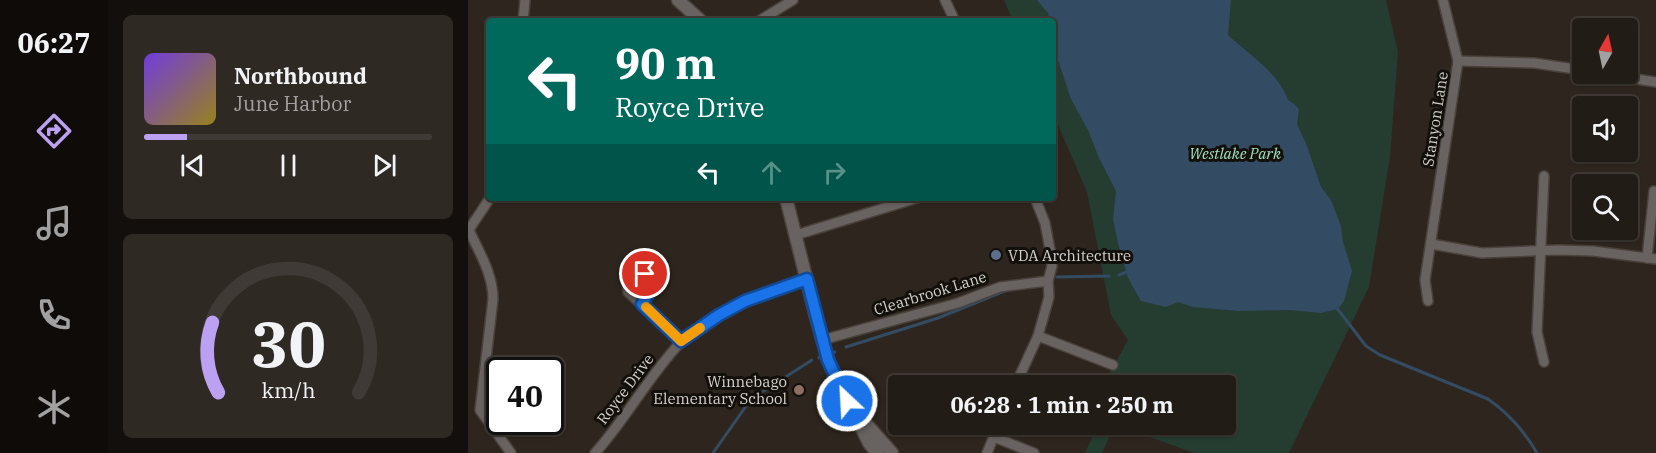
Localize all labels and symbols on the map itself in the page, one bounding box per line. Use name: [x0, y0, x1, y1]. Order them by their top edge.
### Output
north arrow: [1572, 18, 1638, 84]
street label: Stanyon Lane: [1418, 70, 1452, 168]
park label: Westlake Park: [1189, 144, 1281, 163]
place label: VDA Architecture: [1008, 246, 1131, 265]
pin: [619, 248, 670, 299]
marker: VDA Architecture: [989, 248, 1003, 262]
street label: Clearbrook Lane: [871, 267, 989, 319]
street label: Royce Drive: [592, 350, 658, 428]
speed limit sign: 40: [486, 357, 564, 435]
position arrow: [815, 369, 879, 433]
place label: Winnebago Elementary School: [653, 372, 787, 408]
marker: Winnebago Elementary School: [792, 383, 806, 397]

